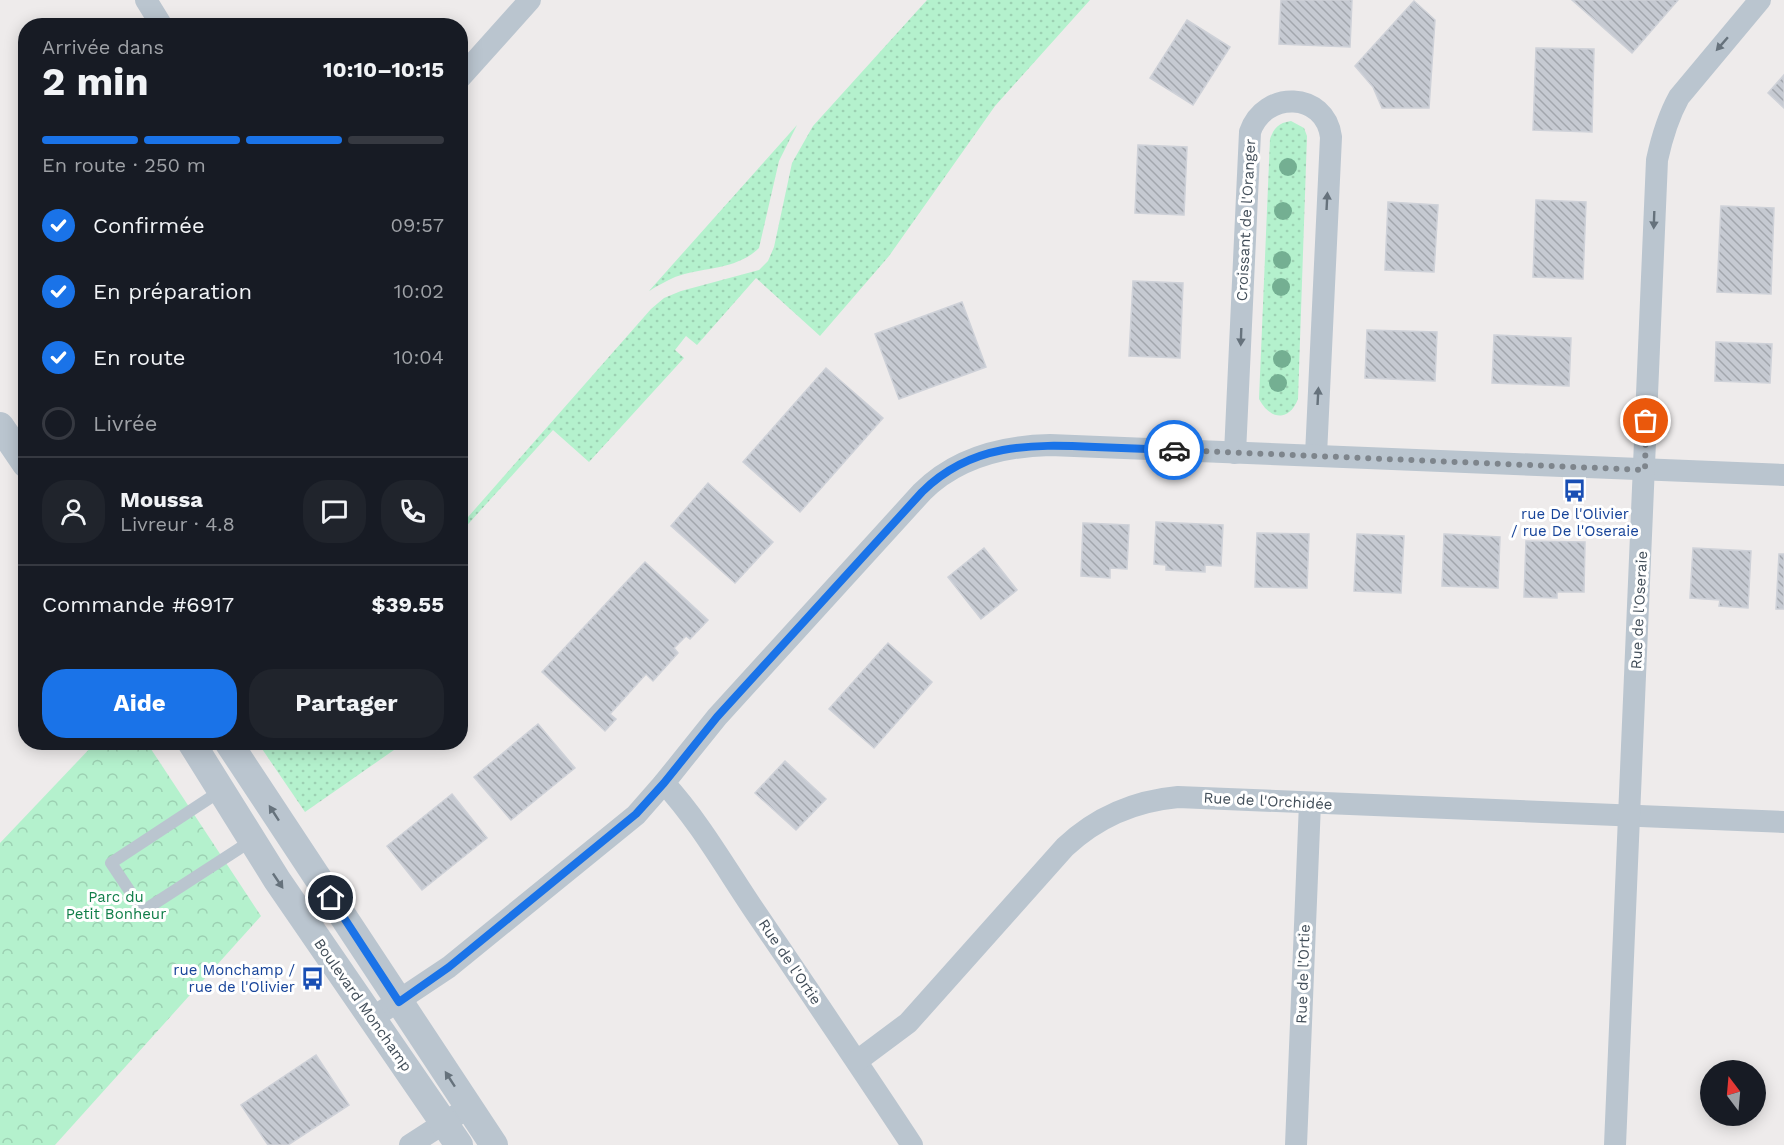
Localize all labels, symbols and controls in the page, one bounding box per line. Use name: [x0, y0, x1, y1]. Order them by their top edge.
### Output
text: Arrivée dans: [42, 35, 164, 59]
one-way arrow: [1716, 36, 1729, 51]
text: 10:10–10:15: [323, 57, 444, 82]
text: 2 min: [42, 59, 149, 104]
street label: Croissant de l'Oranger: [1233, 138, 1259, 302]
text: En route · 250 m: [42, 153, 206, 177]
one-way arrow: [1323, 192, 1332, 211]
icon: check: [42, 209, 75, 242]
one-way arrow: [1650, 210, 1659, 229]
text: Confirmée: [93, 213, 205, 238]
text: 09:57: [390, 213, 444, 237]
icon: check: [42, 275, 75, 308]
text: En préparation: [93, 279, 252, 304]
text: 10:02: [394, 279, 444, 303]
one-way arrow: [1237, 327, 1246, 346]
icon: check: [42, 341, 75, 374]
text: En route: [93, 345, 185, 370]
text: 10:04: [393, 345, 444, 369]
one-way arrow: [1314, 387, 1323, 406]
pin: [1620, 395, 1671, 446]
icon: bag: [1629, 404, 1662, 437]
text: Livrée: [93, 411, 157, 436]
courier: [1144, 420, 1204, 480]
icon: car: [1158, 434, 1191, 467]
bus stop icon: rue De l'Olivier / rue De l'Oseraie: [1562, 477, 1588, 503]
button: person: [42, 480, 105, 543]
button: chat: [303, 480, 366, 543]
button: phone: [381, 480, 444, 543]
text: Moussa: [120, 487, 203, 512]
place label: rue De l'Olivier / rue De l'Oseraie: [1511, 505, 1639, 540]
text: Livreur · 4.8: [120, 512, 235, 536]
street label: Rue de l'Oseraie: [1627, 550, 1651, 670]
text: Commande #6917: [42, 592, 234, 617]
text: $39.55: [371, 592, 444, 617]
button: Aide: [42, 669, 237, 738]
button: Partager: [249, 669, 444, 738]
street label: Rue de l'Orchidée: [1203, 789, 1333, 813]
one-way arrow: [268, 805, 280, 821]
pin: [305, 872, 356, 923]
one-way arrow: [272, 873, 283, 889]
icon: home: [314, 881, 347, 914]
park label: Parc du Petit Bonheur: [66, 888, 166, 923]
street label: Rue de l'Ortie: [755, 916, 825, 1008]
street label: Rue de l'Ortie: [1292, 924, 1314, 1024]
street label: Boulevard Monchamp: [310, 935, 416, 1075]
place label: rue Monchamp / rue de l'Olivier: [173, 961, 295, 996]
bus stop icon: rue Monchamp / rue de l'Olivier: [300, 966, 326, 992]
north arrow: [1700, 1060, 1766, 1126]
map controls: [1700, 1060, 1766, 1126]
one-way arrow: [445, 1071, 456, 1087]

